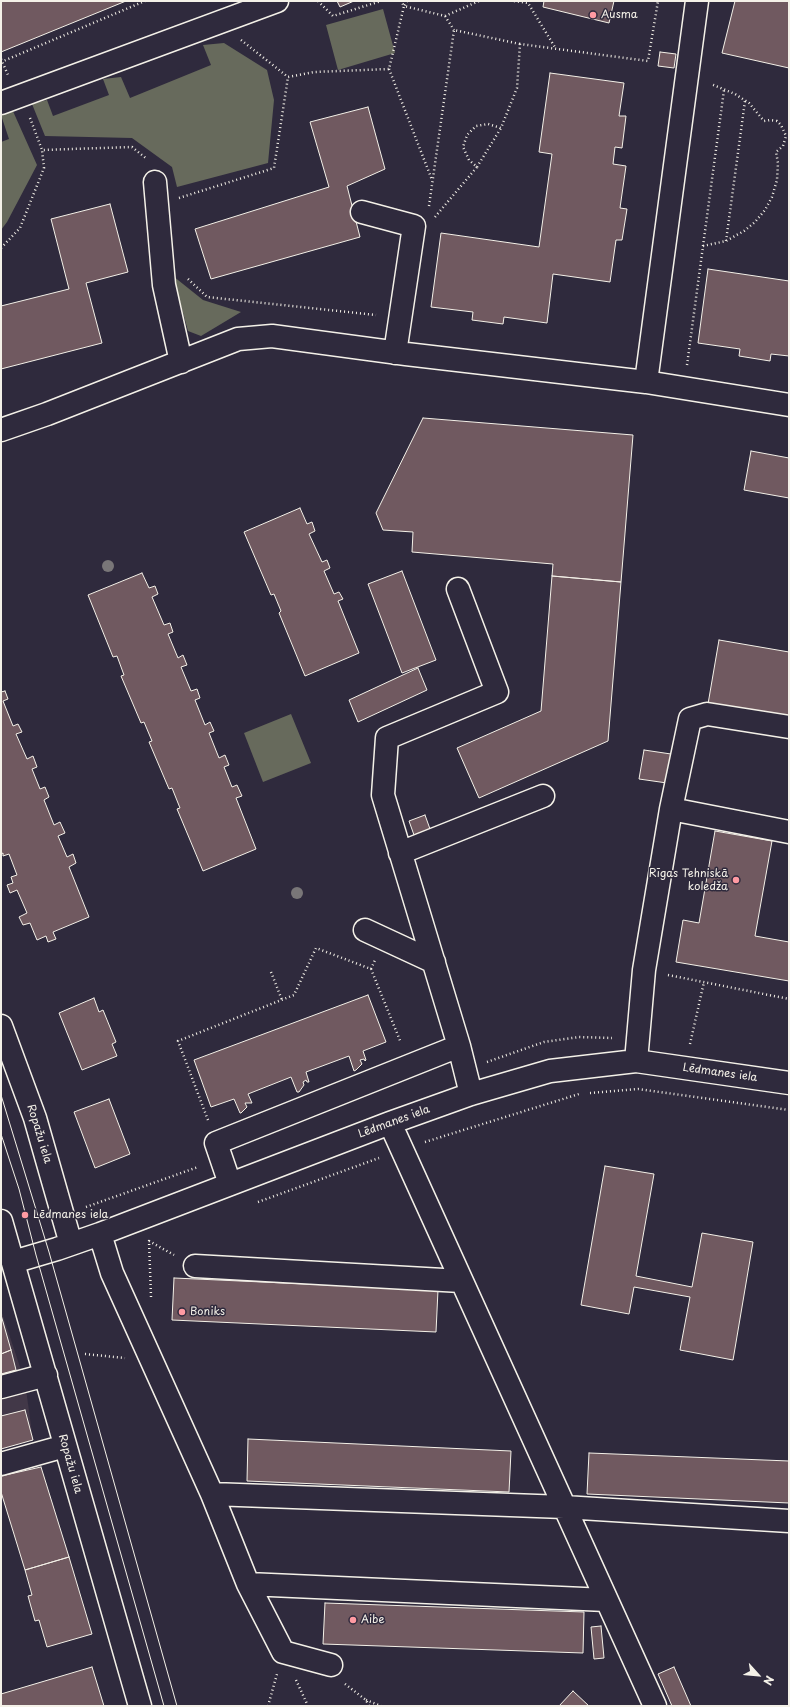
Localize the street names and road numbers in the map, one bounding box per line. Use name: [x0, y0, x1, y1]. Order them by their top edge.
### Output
street label: Lēdmanes iela: [682, 1061, 758, 1085]
street label: Ropažu iela: [24, 1103, 54, 1165]
street label: Lēdmanes iela: [356, 1103, 432, 1141]
street label: Ropažu iela: [55, 1433, 85, 1495]

